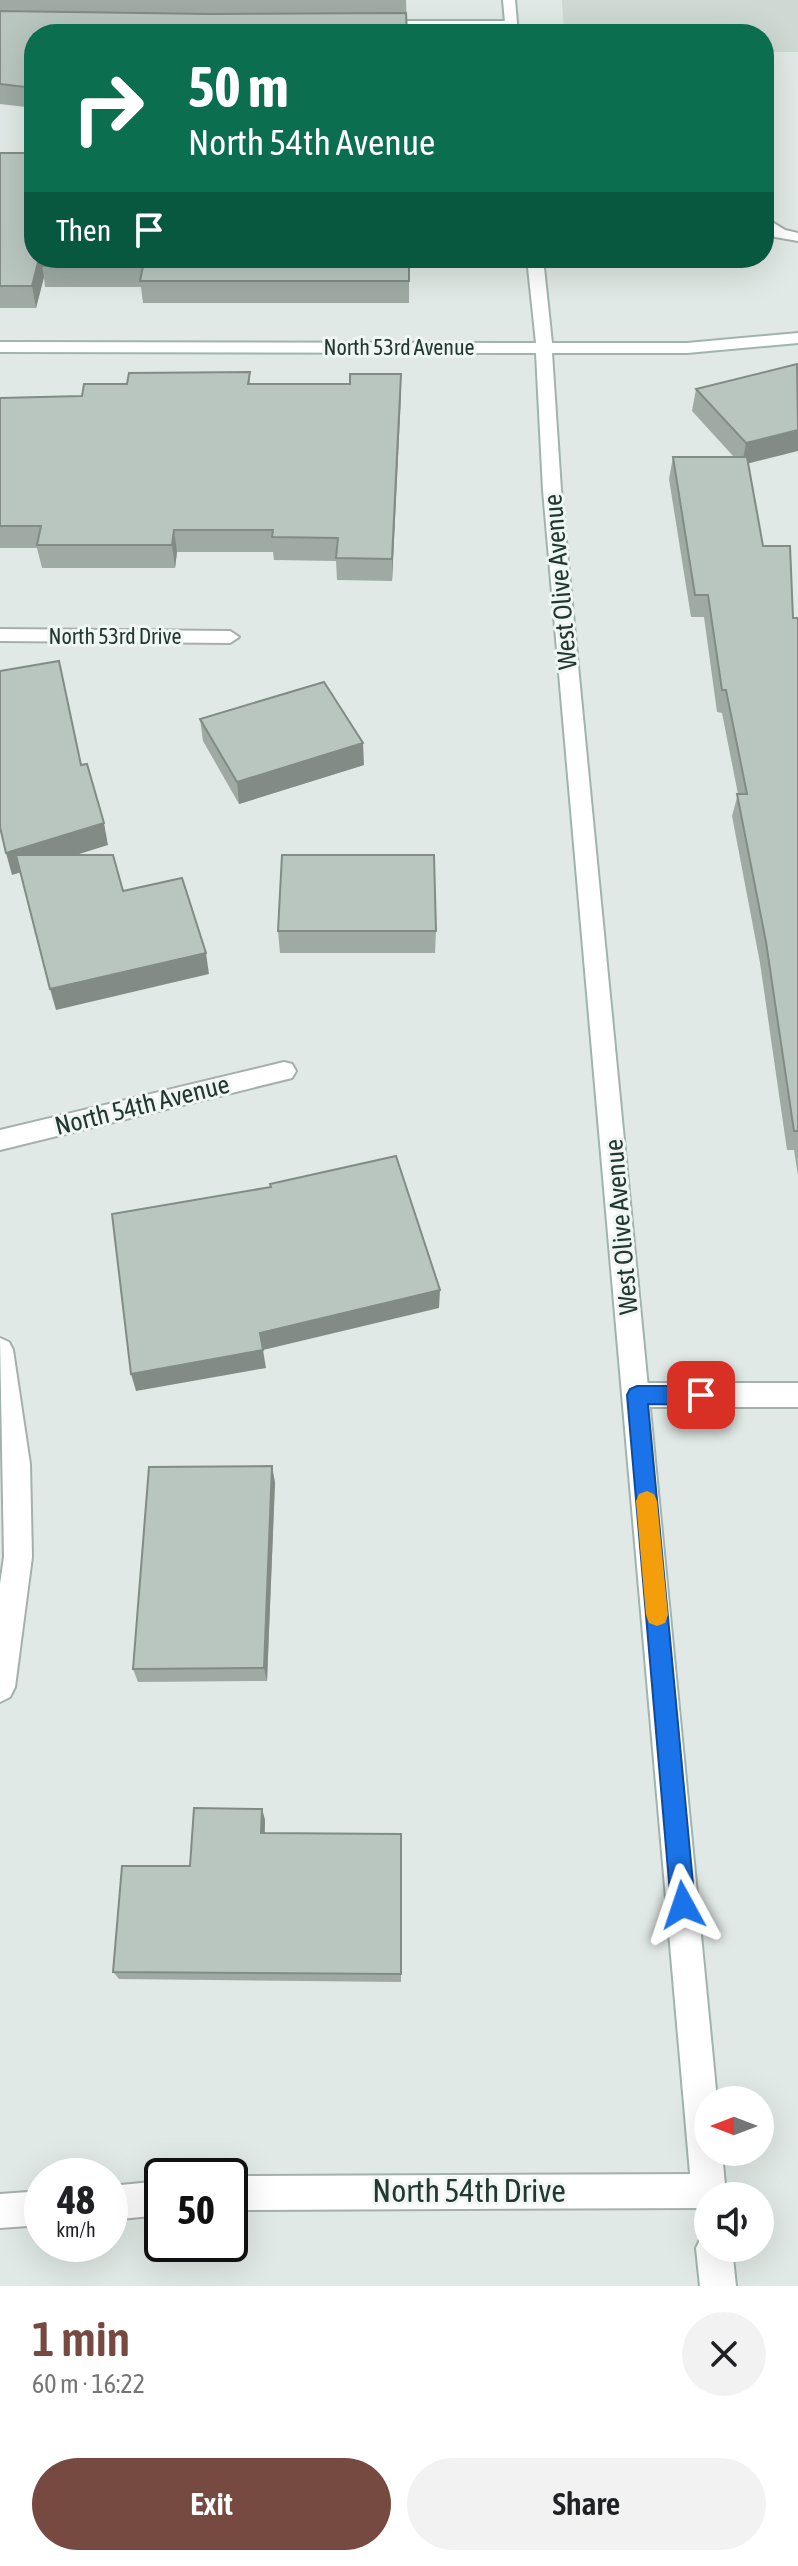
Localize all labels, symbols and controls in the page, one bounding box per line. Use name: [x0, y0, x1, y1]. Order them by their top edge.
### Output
text: 50 m: [188, 55, 289, 119]
icon: right: [56, 56, 160, 160]
text: North 54th Avenue: [188, 121, 435, 163]
icon: arrive: [127, 208, 171, 252]
text: Then: [56, 213, 111, 247]
street label: North 53rd Avenue: [323, 334, 475, 360]
street label: West Olive Avenue: [537, 493, 583, 671]
street label: North 53rd Drive: [49, 623, 181, 649]
street label: North 54th Avenue: [52, 1069, 232, 1141]
street label: West Olive Avenue: [598, 1138, 644, 1316]
pin: [667, 1361, 735, 1429]
icon: arrive: [679, 1373, 723, 1417]
position arrow: [641, 1863, 725, 1947]
north arrow: [694, 2086, 774, 2166]
map controls: [694, 2086, 774, 2262]
speed limit sign: 50: [144, 2158, 248, 2262]
street label: North 54th Drive: [372, 2172, 566, 2209]
text: 48: [57, 2177, 95, 2222]
button: sound: [694, 2182, 774, 2262]
text: km/h: [56, 2218, 96, 2241]
text: 1 min: [32, 2311, 130, 2366]
button: close: [682, 2312, 766, 2396]
text: 60 m · 16:22: [32, 2369, 145, 2399]
button: Exit: [32, 2458, 391, 2550]
button: Share: [407, 2458, 766, 2550]

